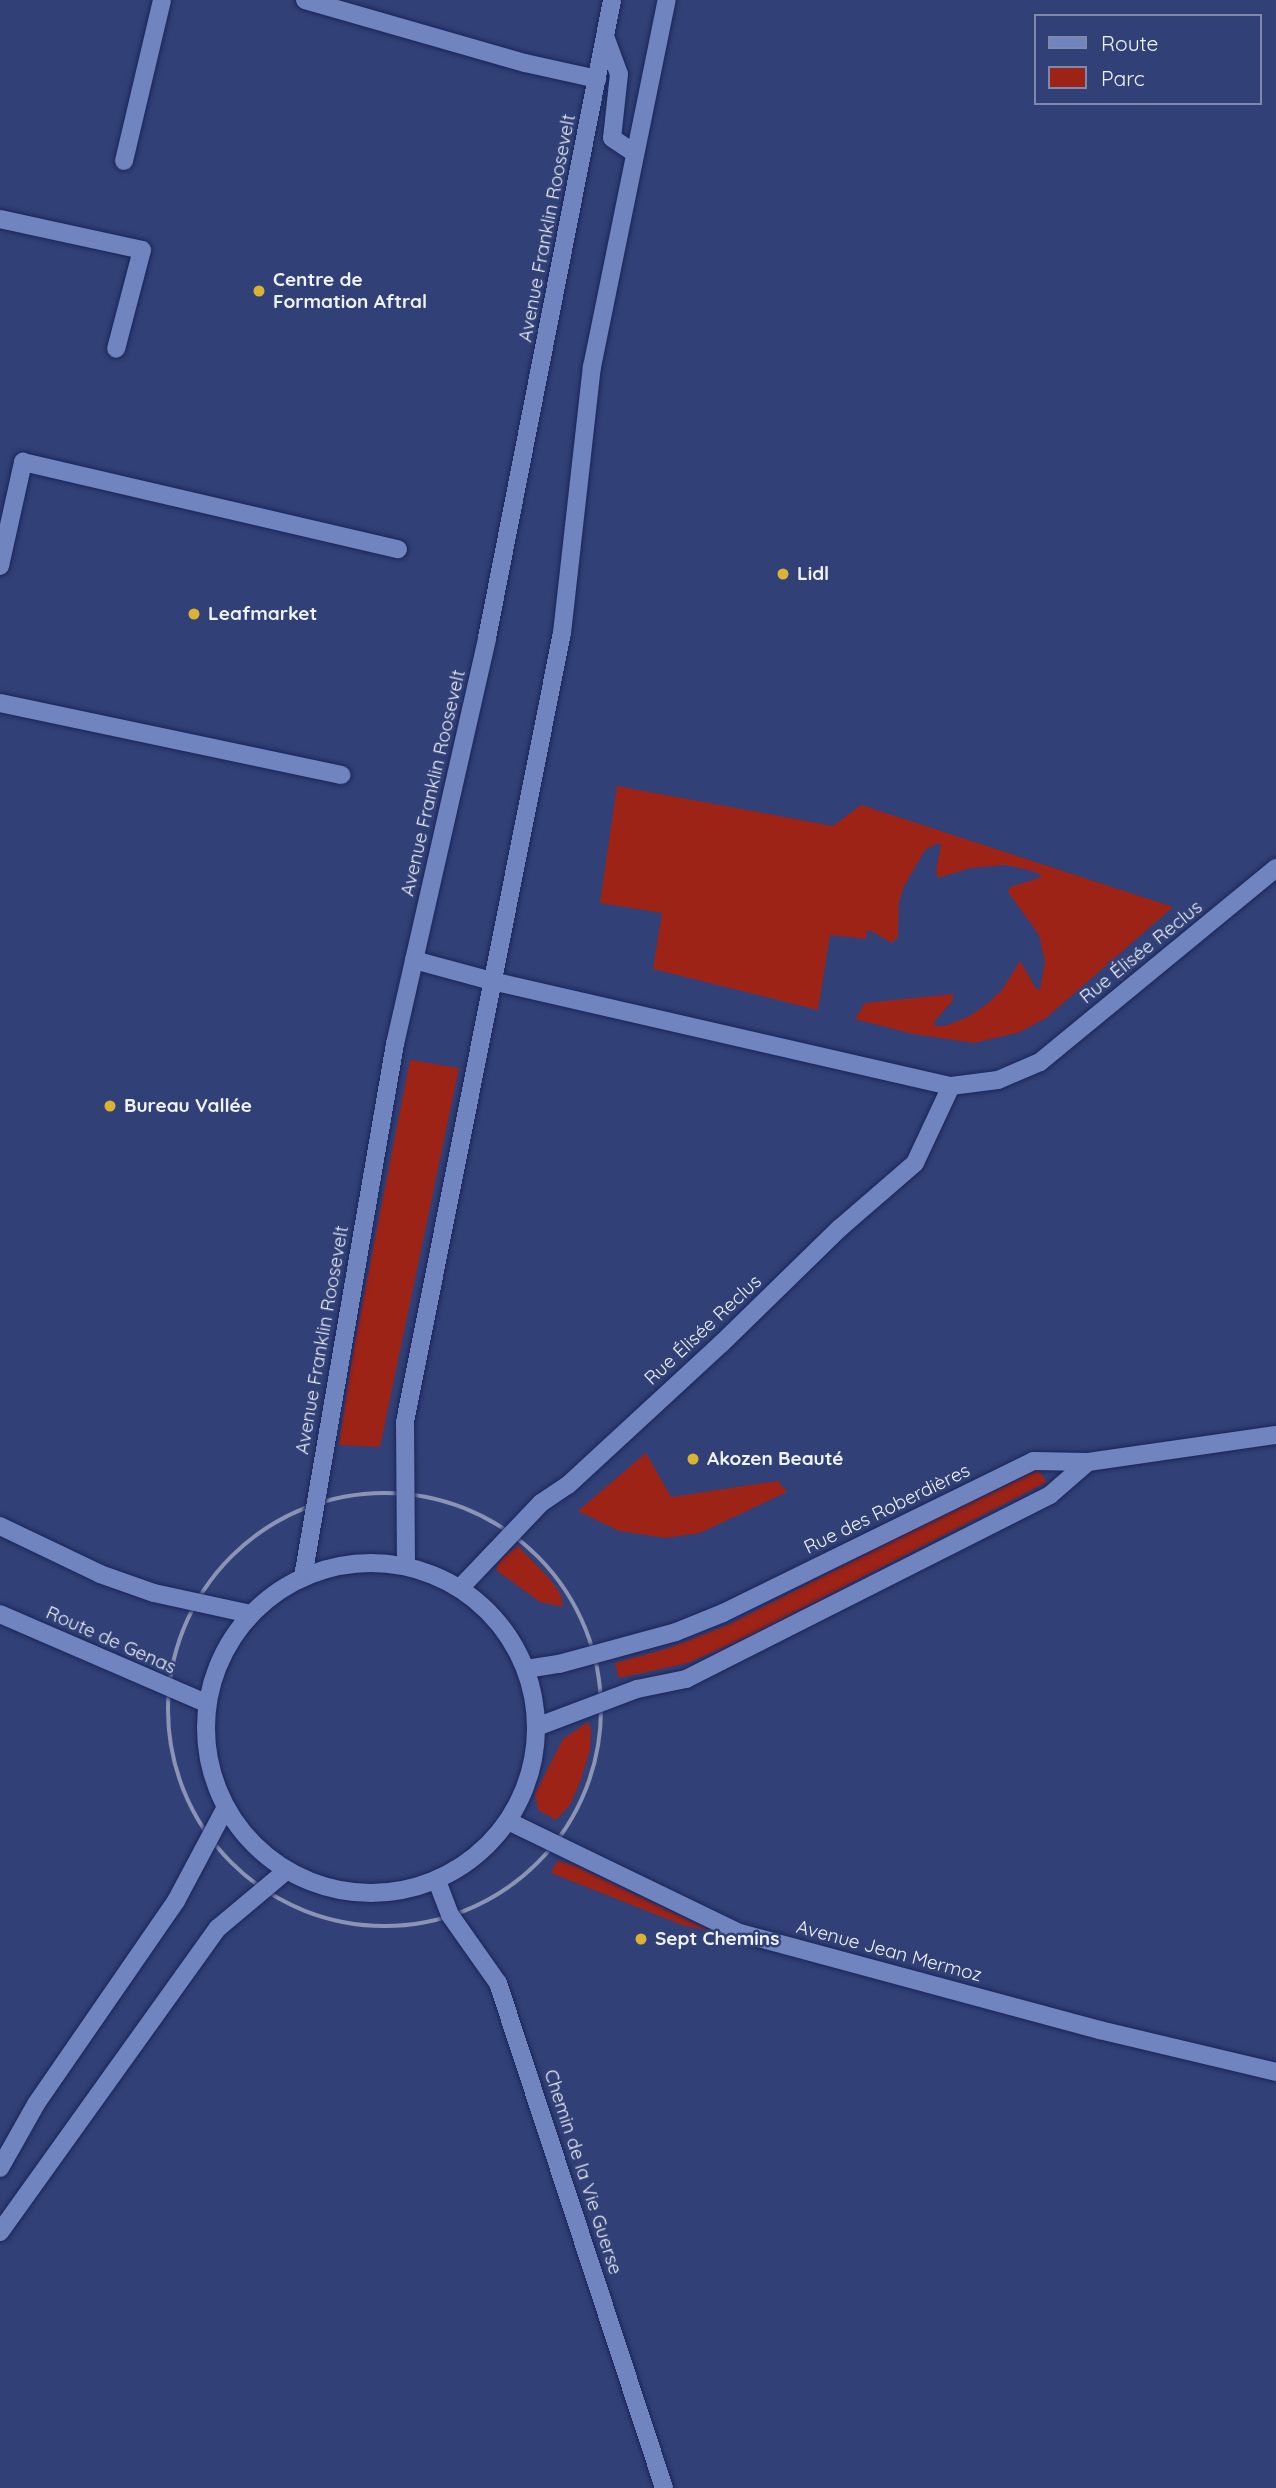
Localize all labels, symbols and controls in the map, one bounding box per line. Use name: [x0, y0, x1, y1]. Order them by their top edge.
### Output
legend: [1034, 14, 1262, 105]
text: Route: [1101, 30, 1158, 56]
text: Parc: [1101, 65, 1145, 91]
street label: Avenue Franklin Roosevelt: [514, 112, 580, 344]
place label: Centre de Formation Aftral: [273, 269, 427, 313]
marker: Centre de Formation Aftral: [251, 283, 267, 299]
place label: Lidl: [797, 563, 829, 585]
marker: Lidl: [775, 566, 791, 582]
place label: Leafmarket: [208, 603, 317, 625]
marker: Leafmarket: [186, 606, 202, 622]
street label: Avenue Franklin Roosevelt: [396, 668, 470, 898]
street label: Rue Élisée Reclus: [1075, 896, 1207, 1008]
place label: Bureau Vallée: [124, 1095, 252, 1117]
marker: Bureau Vallée: [102, 1098, 118, 1114]
street label: Avenue Franklin Roosevelt: [291, 1224, 353, 1456]
street label: Rue Élisée Reclus: [640, 1270, 766, 1390]
place label: Akozen Beauté: [707, 1448, 844, 1470]
marker: Akozen Beauté: [685, 1451, 701, 1467]
street label: Rue des Roberdières: [800, 1459, 974, 1559]
street label: Route de Genas: [42, 1601, 180, 1679]
street label: Avenue Jean Mermoz: [794, 1915, 984, 1987]
place label: Sept Chemins: [655, 1928, 779, 1950]
marker: Sept Chemins: [633, 1931, 649, 1947]
street label: Chemin de la Vie Guerse: [539, 2067, 627, 2277]

